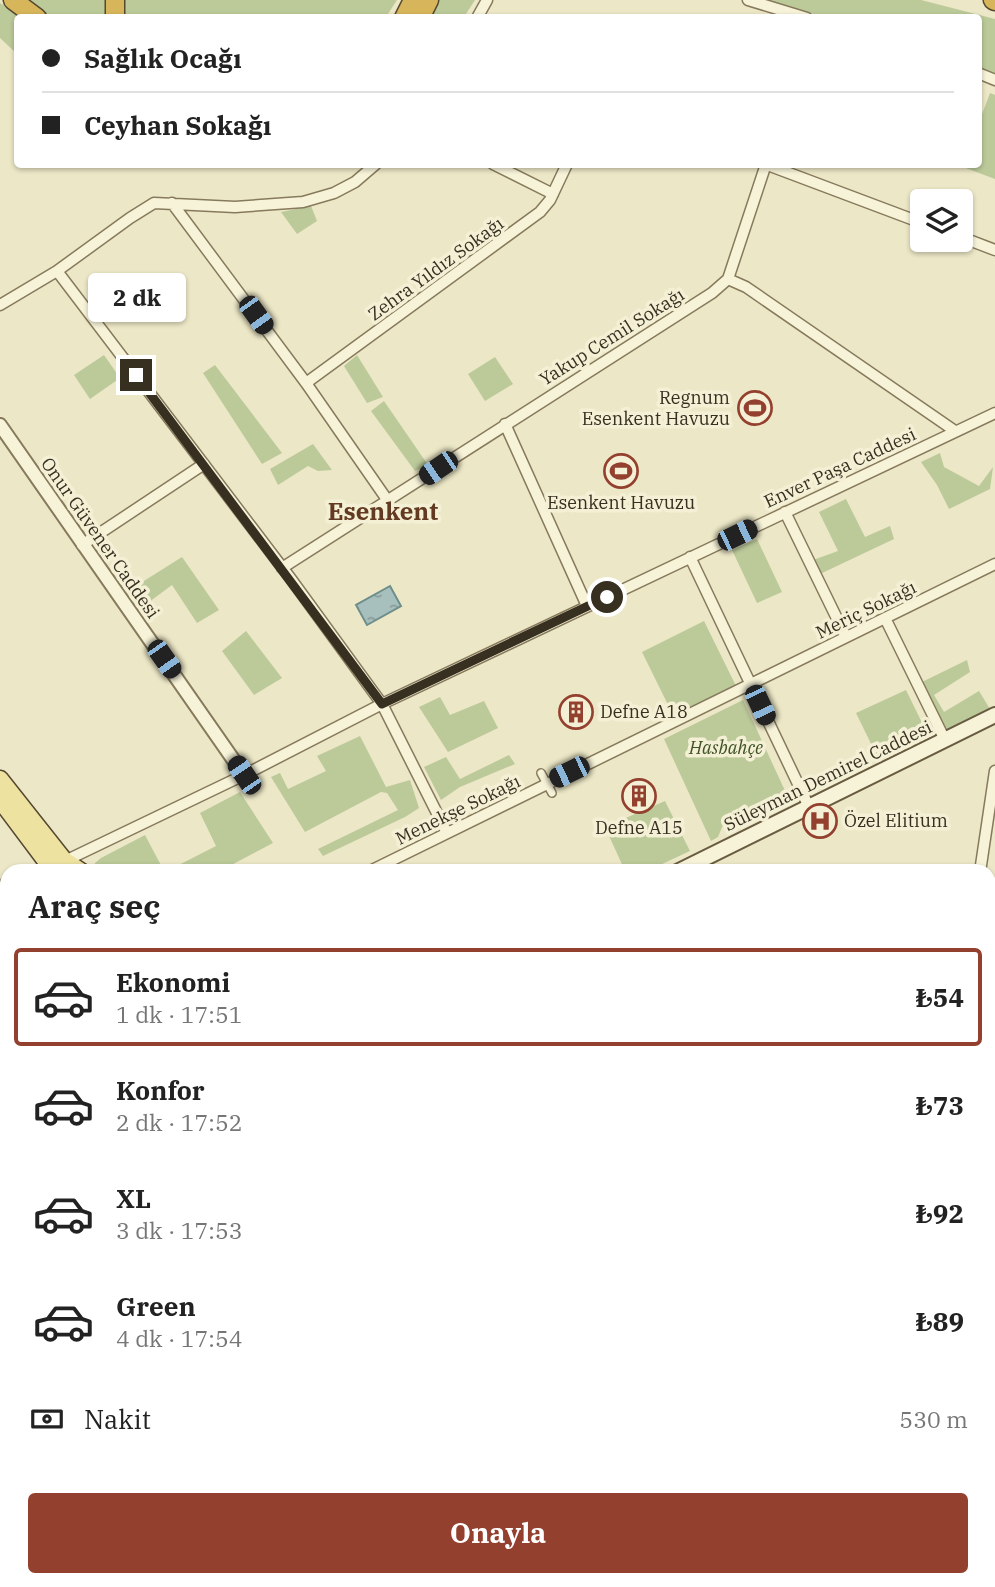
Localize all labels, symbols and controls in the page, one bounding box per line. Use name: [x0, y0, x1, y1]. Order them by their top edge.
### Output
text: Sağlık Ocağı: [84, 41, 242, 75]
text: Ceyhan Sokağı: [84, 108, 272, 142]
map controls: [910, 189, 973, 252]
button: layers: [910, 189, 973, 252]
street label: Zehra Yıldız Sokağı: [363, 211, 508, 326]
callout: 2 dk: [87, 274, 185, 322]
text: 2 dk: [113, 282, 161, 312]
street label: Yakup Cemil Sokağı: [535, 282, 689, 391]
car: [236, 292, 277, 338]
route end: [120, 359, 152, 391]
place label: Regnum Esenkent Havuzu: [582, 386, 730, 430]
sports icon: Regnum Esenkent Havuzu: [736, 389, 774, 427]
street label: Enver Paşa Caddesi: [760, 422, 920, 513]
car: [415, 448, 462, 488]
sports icon: Esenkent Havuzu: [602, 452, 640, 490]
street label: Onur Güvener Caddesi: [36, 453, 165, 623]
place label: Esenkent Havuzu: [547, 491, 695, 514]
district label: Esenkent: [328, 495, 438, 527]
car: [714, 516, 761, 554]
street label: Meriç Sokağı: [812, 575, 920, 644]
route start: [591, 581, 623, 613]
car: [144, 636, 185, 682]
car: [742, 682, 779, 728]
building icon: Defne A18: [557, 693, 595, 731]
place label: Defne A18: [600, 700, 688, 723]
street label: Süleyman Demirel Caddesi: [720, 715, 936, 836]
park label: Hasbahçe: [688, 736, 763, 759]
car: [224, 752, 265, 798]
car: [546, 753, 593, 791]
street label: Menekşe Sokağı: [392, 769, 524, 850]
building icon: Defne A15: [620, 777, 658, 815]
hospital icon: Özel Elitium: [801, 802, 839, 840]
place label: Özel Elitium: [844, 809, 948, 832]
place label: Defne A15: [595, 816, 683, 839]
text: Araç seç: [28, 885, 160, 927]
text: Ekonomi: [116, 965, 230, 999]
icon: car: [32, 966, 95, 1029]
text: ₺54: [915, 980, 964, 1014]
text: 1 dk · 17:51: [116, 999, 243, 1029]
text: Konfor: [116, 1073, 205, 1107]
icon: car: [32, 1074, 95, 1137]
text: ₺73: [915, 1088, 964, 1122]
text: 2 dk · 17:52: [116, 1107, 243, 1137]
text: XL: [116, 1181, 151, 1215]
icon: car: [32, 1182, 95, 1245]
text: ₺92: [915, 1196, 964, 1230]
text: 3 dk · 17:53: [116, 1215, 243, 1245]
text: Green: [116, 1289, 196, 1323]
icon: car: [32, 1290, 95, 1353]
text: ₺89: [915, 1304, 964, 1338]
text: 4 dk · 17:54: [116, 1323, 243, 1353]
icon: cash: [28, 1400, 66, 1438]
text: Nakit: [84, 1402, 151, 1436]
text: 530 m: [899, 1404, 968, 1434]
button: Onayla: [28, 1493, 968, 1573]

